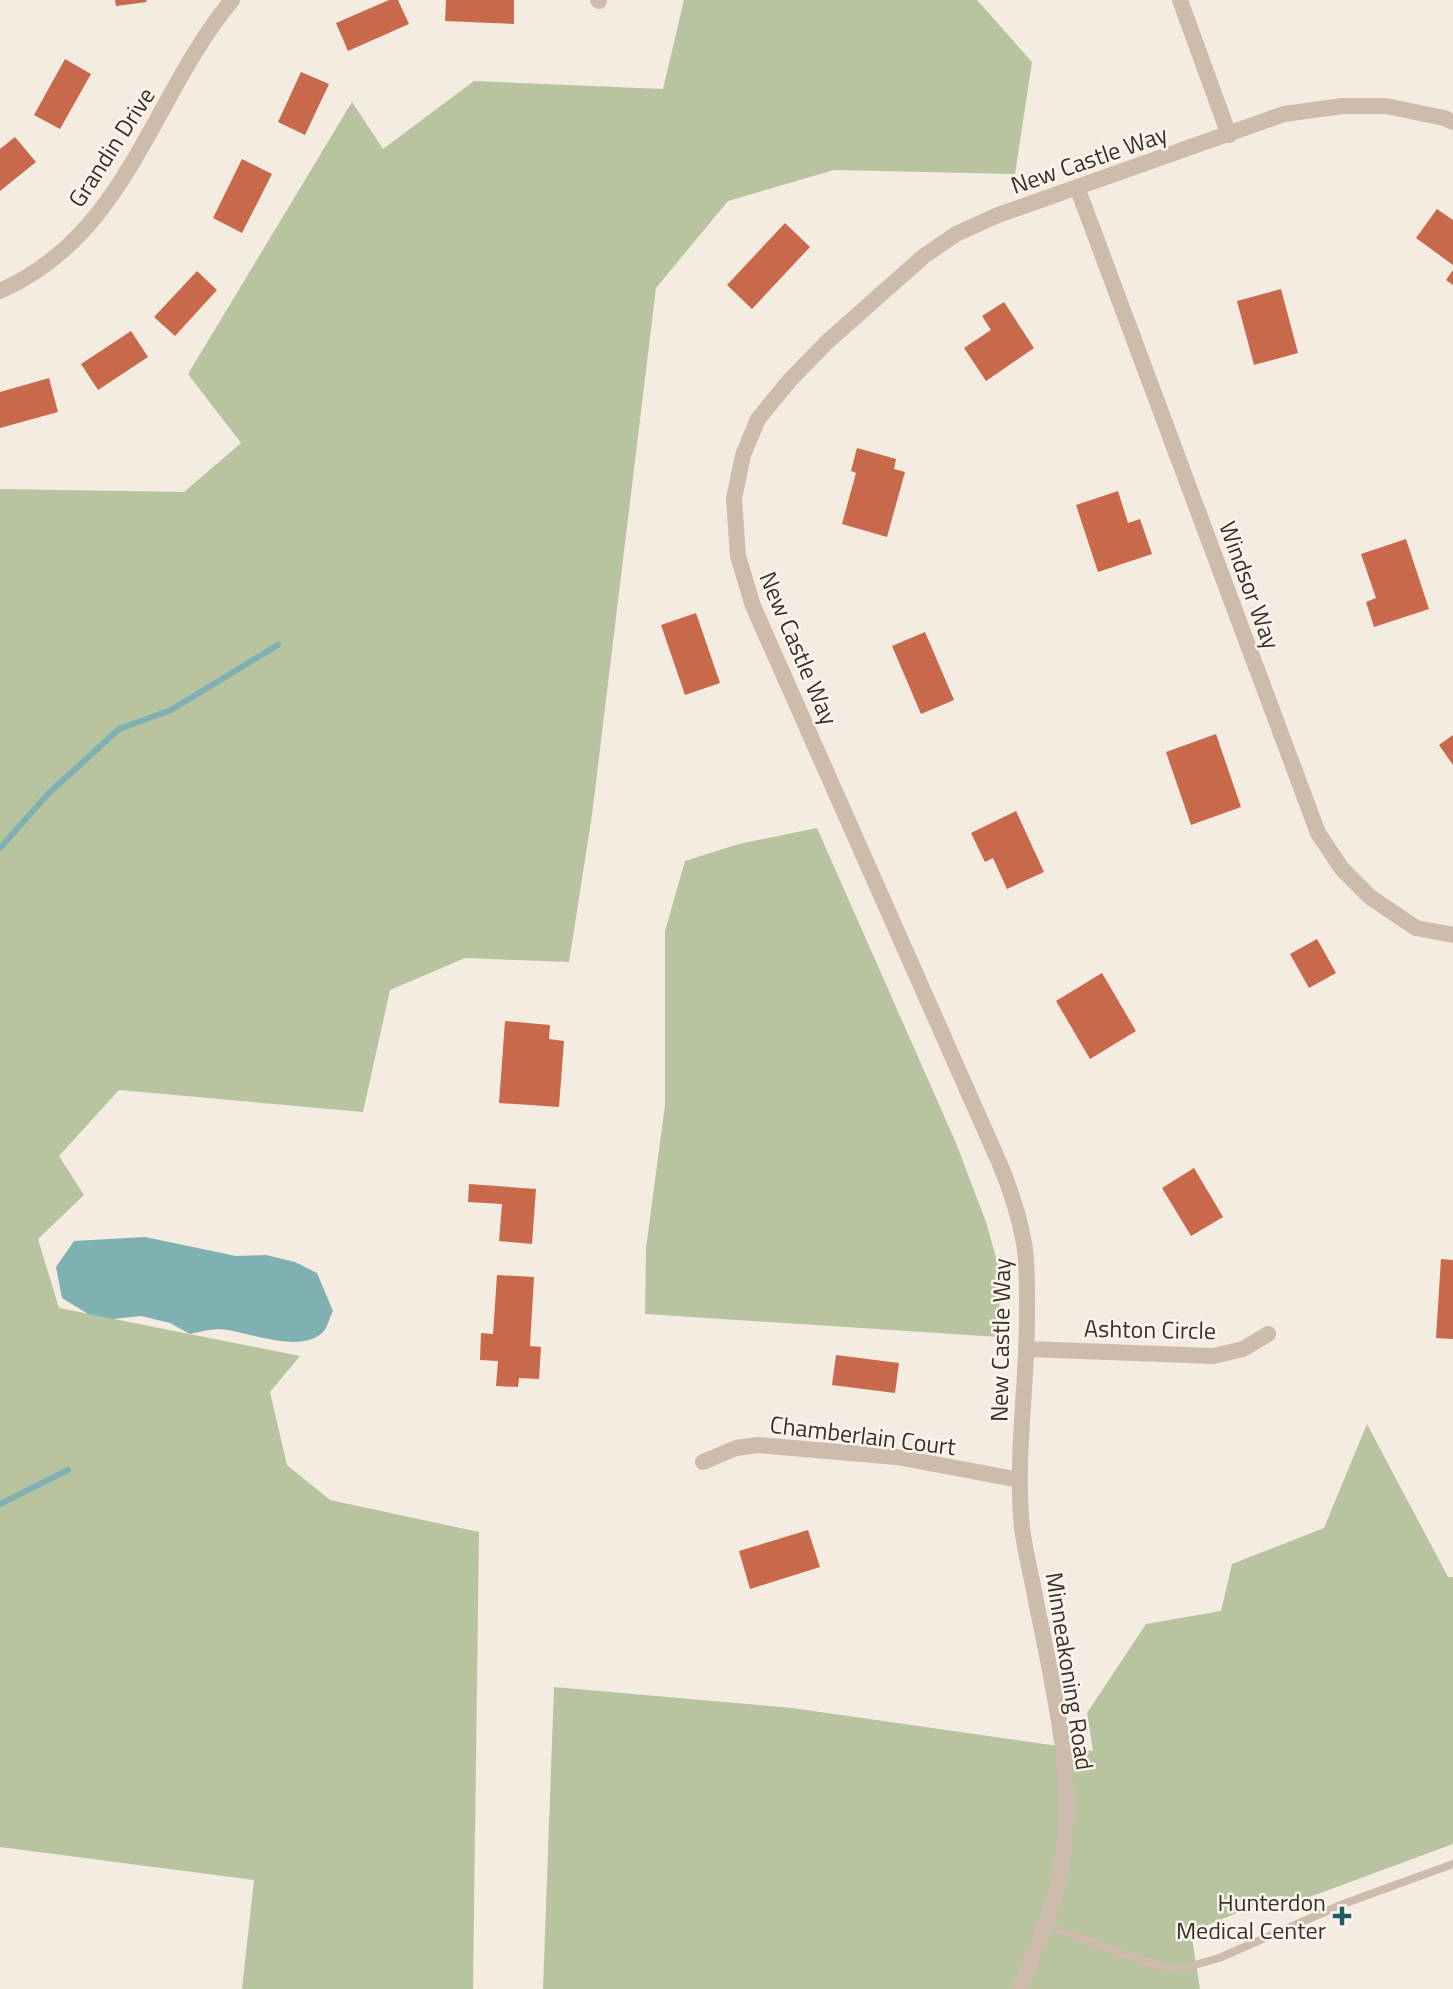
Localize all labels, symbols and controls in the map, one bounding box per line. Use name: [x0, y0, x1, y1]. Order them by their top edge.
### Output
street label: Grandin Drive: [59, 80, 163, 214]
street label: New Castle Way: [1006, 115, 1173, 203]
street label: Windsor Way: [1210, 516, 1290, 654]
street label: New Castle Way: [750, 566, 848, 731]
street label: New Castle Way: [981, 1257, 1019, 1422]
street label: Ashton Circle: [1084, 1310, 1216, 1348]
street label: Chamberlain Court: [768, 1406, 959, 1464]
street label: Minneakoning Road: [1037, 1570, 1103, 1772]
place label: Hunterdon Medical Center: [1176, 1884, 1326, 1948]
marker: Hunterdon Medical Center: [1332, 1906, 1352, 1926]

